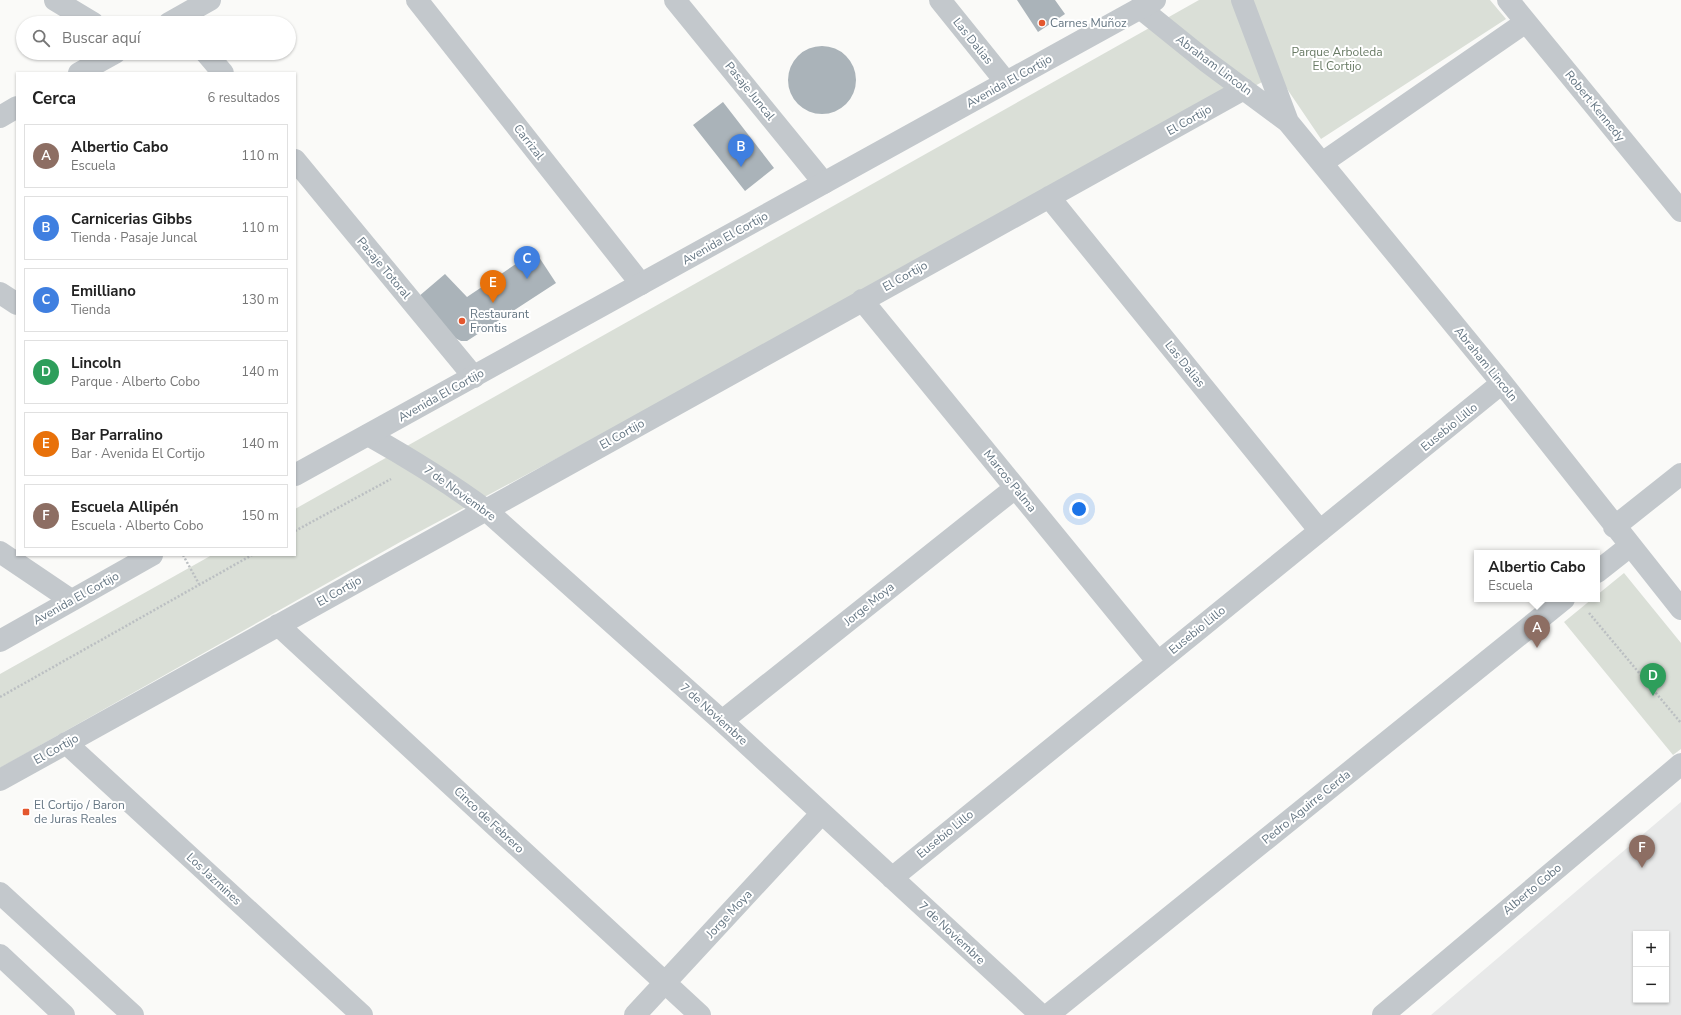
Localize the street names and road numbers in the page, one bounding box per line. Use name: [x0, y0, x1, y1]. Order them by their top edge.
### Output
street label: Las Dalias: [949, 14, 997, 68]
street label: Abraham Lincoln: [1173, 31, 1255, 99]
street label: Avenida El Cortijo: [963, 51, 1055, 111]
street label: Pasaje Juncal: [721, 58, 779, 124]
street label: Robert Kennedy: [1561, 67, 1629, 145]
street label: El Cortijo: [1164, 101, 1215, 139]
street label: Carrizal: [510, 121, 548, 163]
street label: Avenida El Cortijo: [679, 208, 771, 268]
street label: Pasaje Totoral: [353, 234, 415, 303]
street label: El Cortijo: [880, 257, 931, 295]
street label: Abraham Lincoln: [1451, 323, 1521, 405]
street label: Las Dalias: [1161, 337, 1209, 391]
street label: Avenida El Cortijo: [395, 365, 487, 425]
street label: Eusebio Lillo: [1417, 399, 1481, 455]
street label: El Cortijo: [597, 415, 648, 453]
street label: Marcos Palma: [980, 447, 1040, 515]
street label: 7 de Noviembre: [421, 461, 499, 525]
street label: Avenida El Cortijo: [30, 568, 122, 628]
street label: El Cortijo: [314, 572, 365, 610]
street label: Jorge Moya: [840, 579, 898, 630]
street label: Eusebio Lillo: [1165, 602, 1229, 658]
street label: 7 de Noviembre: [677, 679, 751, 749]
street label: El Cortijo: [31, 730, 82, 768]
street label: Pedro Aguirre Cerda: [1258, 766, 1354, 848]
street label: Cinco de Febrero: [450, 783, 528, 857]
street label: Eusebio Lillo: [913, 806, 977, 862]
street label: Los Jazmines: [183, 849, 245, 909]
street label: Alberto Cobo: [1499, 859, 1565, 918]
street label: Jorge Moya: [702, 886, 755, 942]
street label: 7 de Noviembre: [915, 898, 989, 968]

